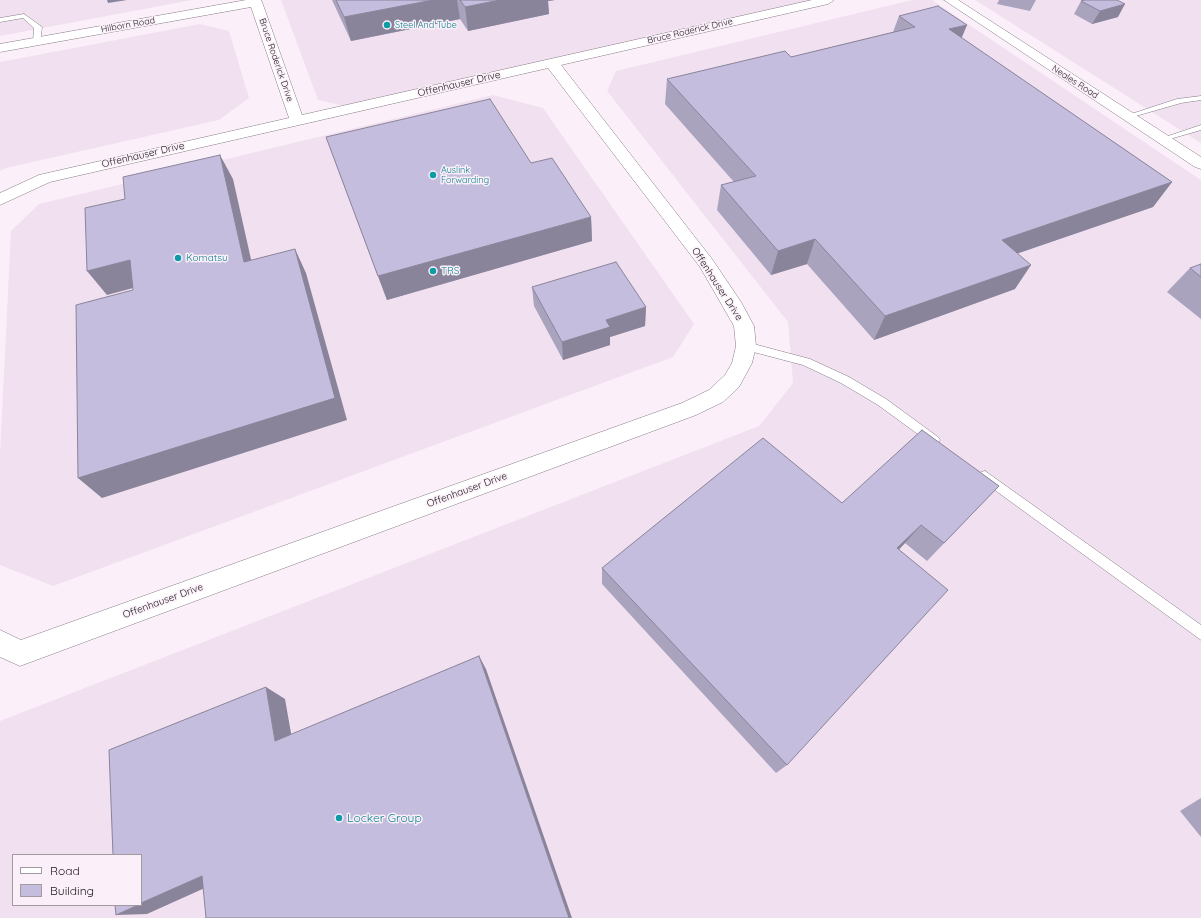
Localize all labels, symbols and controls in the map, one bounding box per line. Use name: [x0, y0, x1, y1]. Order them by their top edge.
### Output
street label: Hilborn Road: [100, 15, 156, 35]
street label: Bruce Roderick Drive: [646, 16, 734, 46]
street label: Bruce Roderick Drive: [257, 17, 295, 103]
marker: Steel And Tube: [382, 20, 392, 30]
place label: Steel And Tube: [395, 20, 457, 30]
street label: Neales Road: [1050, 63, 1100, 101]
street label: Offenhauser Drive: [416, 69, 502, 99]
street label: Offenhauser Drive: [100, 140, 186, 170]
place label: Auslink Forwarding: [441, 165, 489, 186]
marker: Auslink Forwarding: [428, 170, 438, 180]
street label: Offenhauser Drive: [689, 245, 745, 323]
place label: Komatsu: [186, 252, 228, 264]
marker: Komatsu: [173, 253, 183, 263]
place label: TRS: [441, 265, 459, 277]
marker: TRS: [428, 266, 438, 276]
street label: Offenhauser Drive: [425, 470, 509, 510]
street label: Offenhauser Drive: [121, 581, 205, 621]
place label: Locker Group: [347, 811, 422, 825]
marker: Locker Group: [334, 813, 344, 823]
legend: [12, 854, 142, 906]
text: Road: [50, 863, 80, 878]
text: Building: [50, 883, 94, 898]

